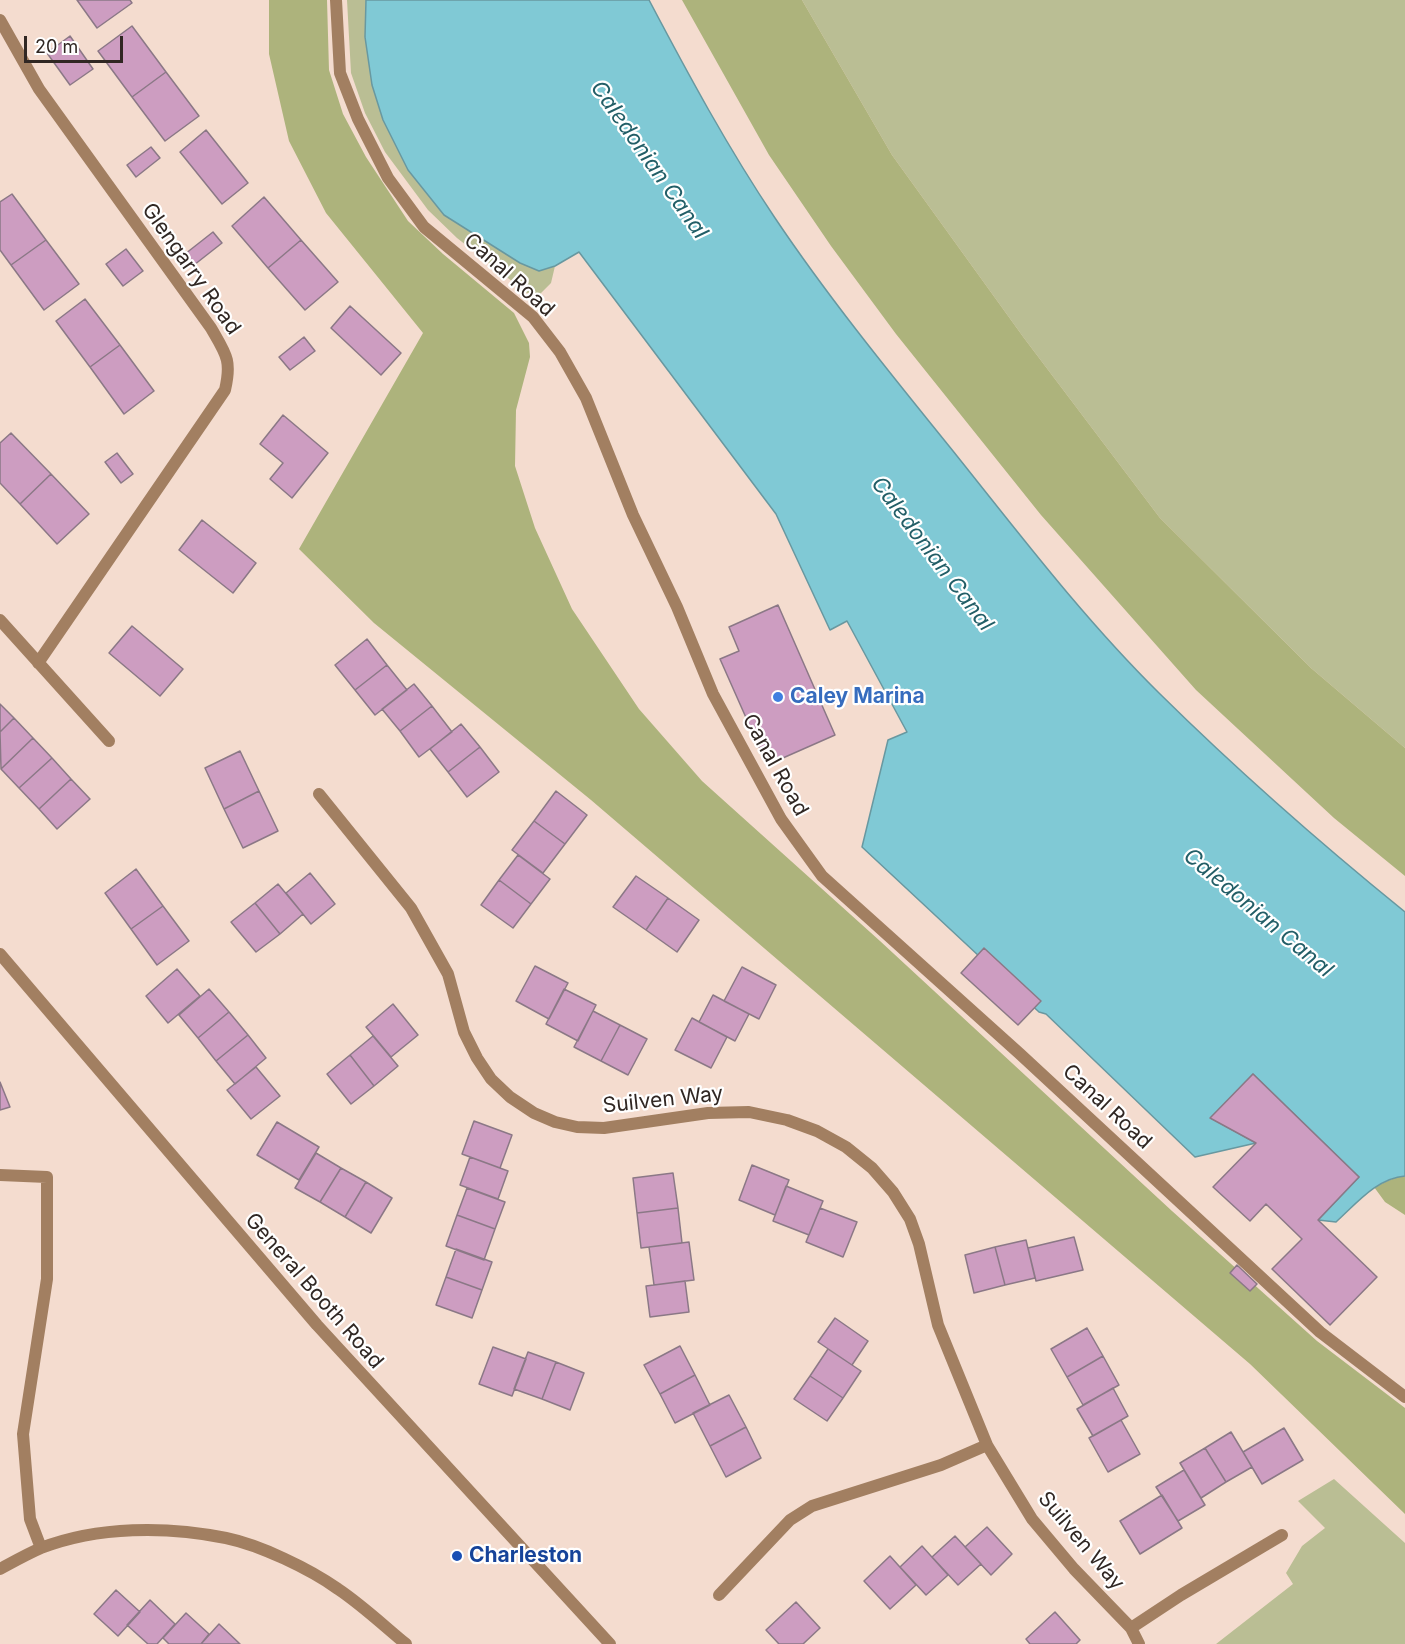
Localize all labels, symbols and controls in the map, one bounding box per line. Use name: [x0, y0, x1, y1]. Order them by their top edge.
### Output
scale bar: [27, 24, 126, 62]
text: 20 m: [35, 36, 78, 57]
water label: Caledonian Canal: [585, 76, 713, 244]
street label: Glengarry Road: [136, 198, 246, 340]
street label: Canal Road: [459, 228, 559, 322]
water label: Caledonian Canal: [865, 472, 999, 636]
place label: Caley Marina: [790, 684, 925, 710]
marker: Caley Marina: [771, 690, 785, 704]
street label: Canal Road: [737, 709, 813, 821]
water label: Caledonian Canal: [1178, 843, 1338, 983]
street label: Canal Road: [1057, 1059, 1157, 1155]
street label: Suilven Way: [602, 1081, 724, 1119]
street label: General Booth Road: [240, 1208, 388, 1374]
street label: Suilven Way: [1032, 1487, 1130, 1595]
place label: Charleston: [469, 1543, 582, 1569]
marker: Charleston: [450, 1549, 464, 1563]

